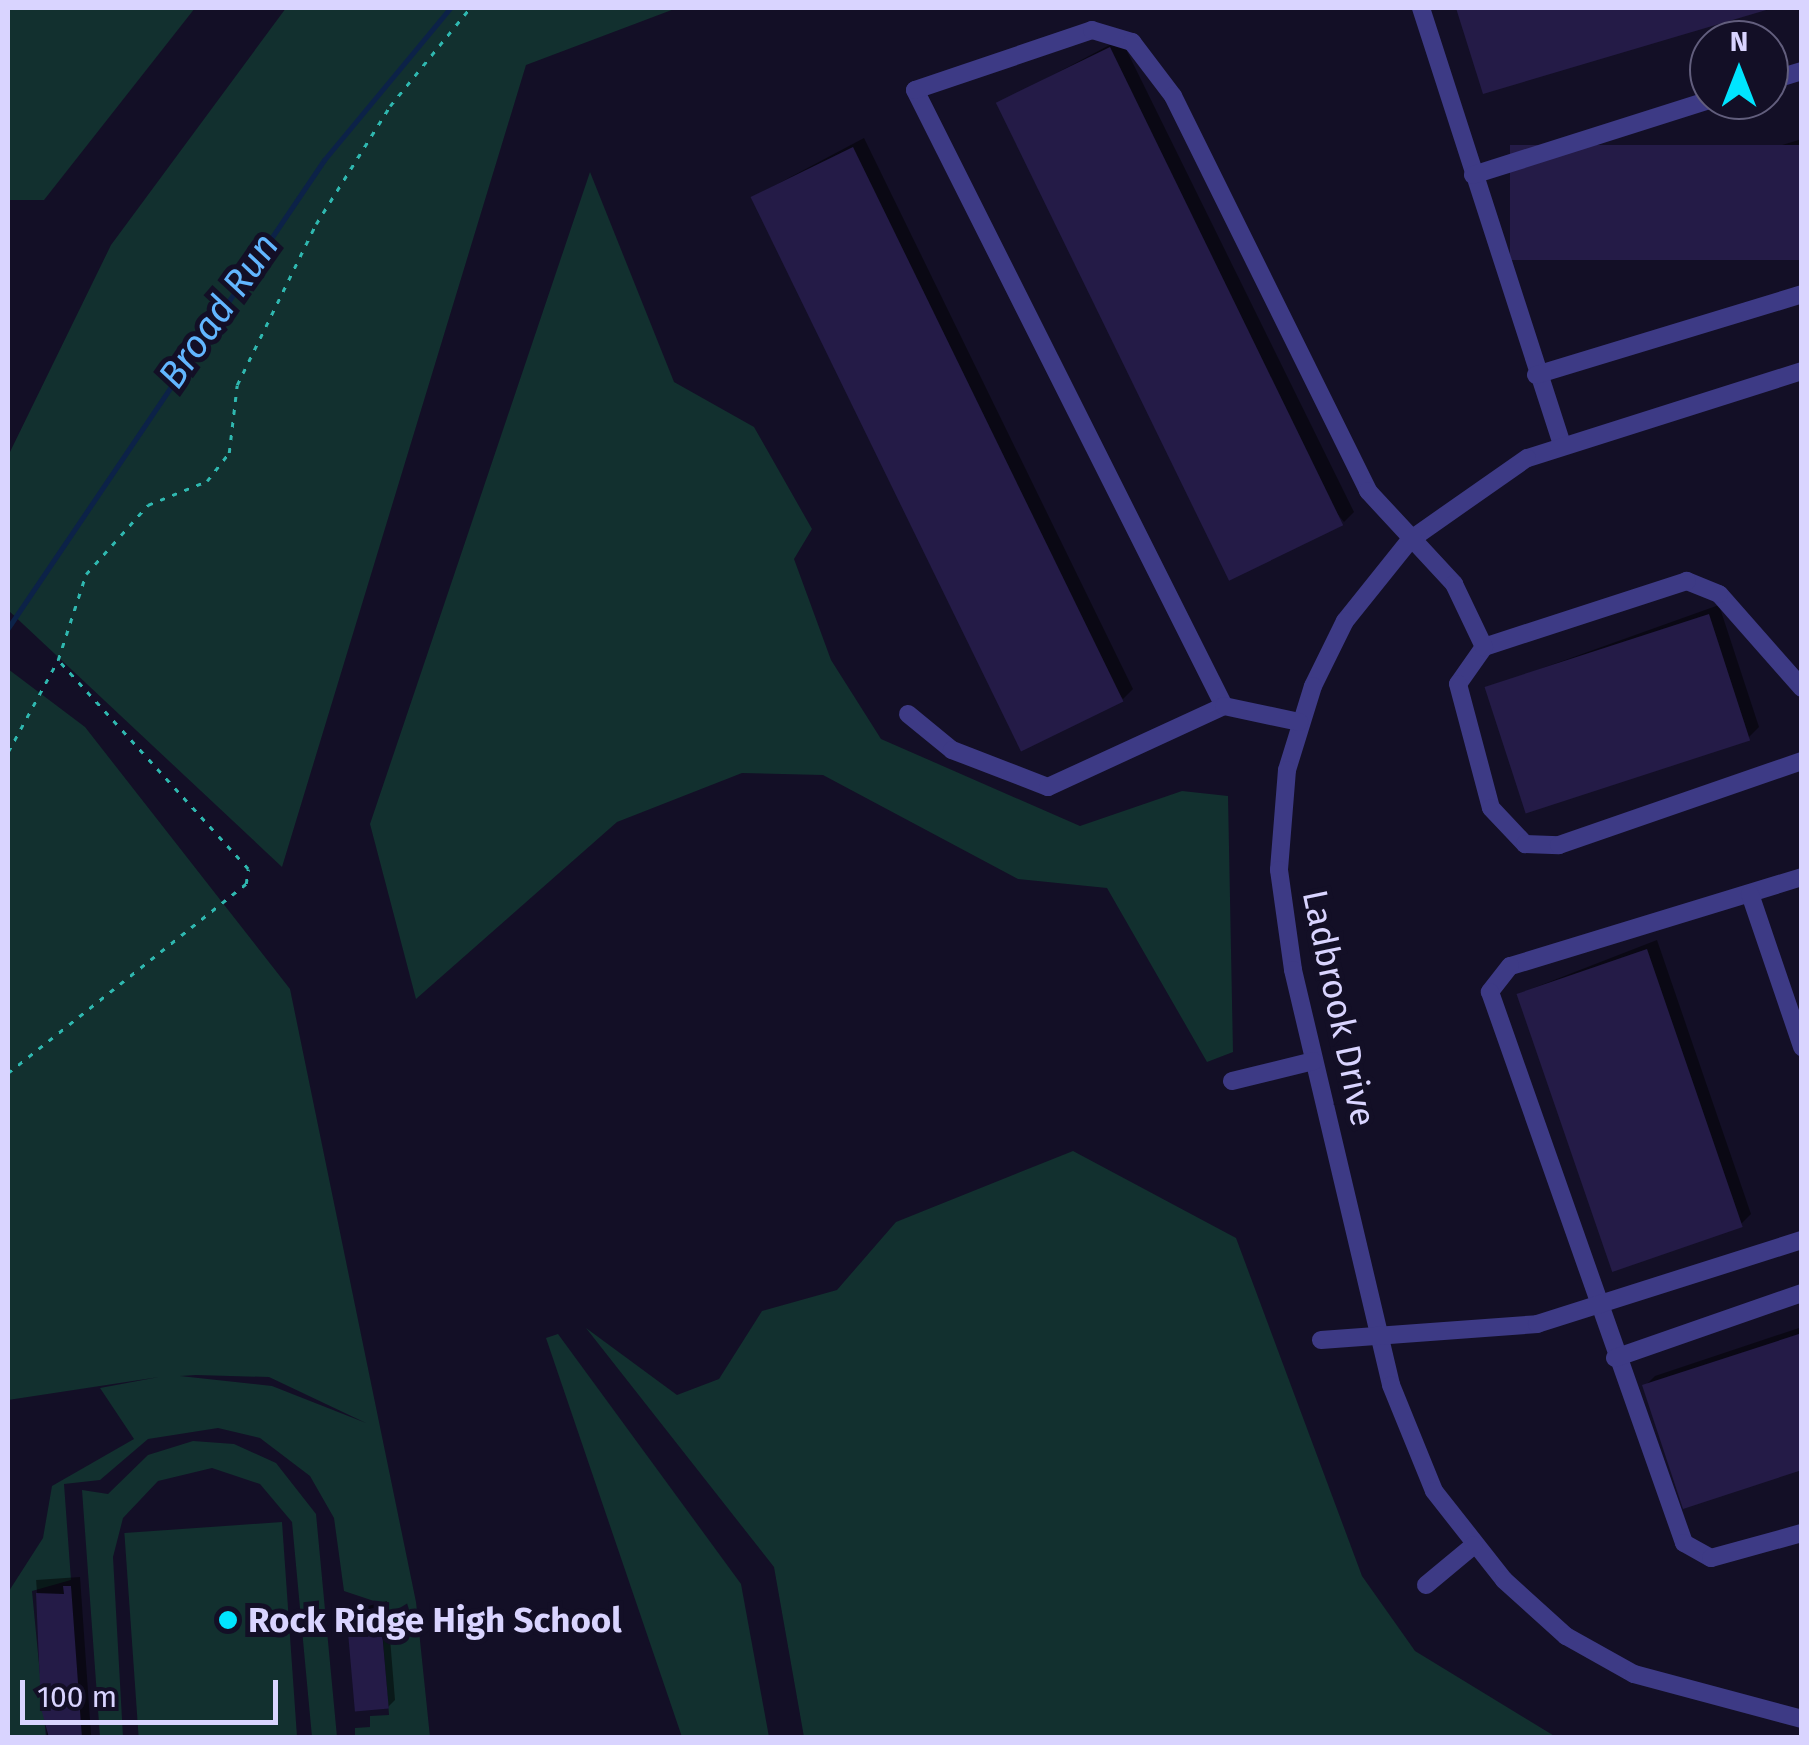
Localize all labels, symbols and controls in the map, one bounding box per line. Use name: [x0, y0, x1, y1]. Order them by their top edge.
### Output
north arrow: [1689, 20, 1789, 120]
text: N: [1730, 25, 1748, 58]
water label: Broad Run: [149, 225, 289, 397]
street label: Ladbrook Drive: [1293, 886, 1385, 1130]
place label: Rock Ridge High School: [248, 1599, 622, 1641]
marker: Rock Ridge High School: [217, 1609, 239, 1631]
scale bar: [25, 1660, 282, 1722]
text: 100 m: [37, 1679, 117, 1715]

